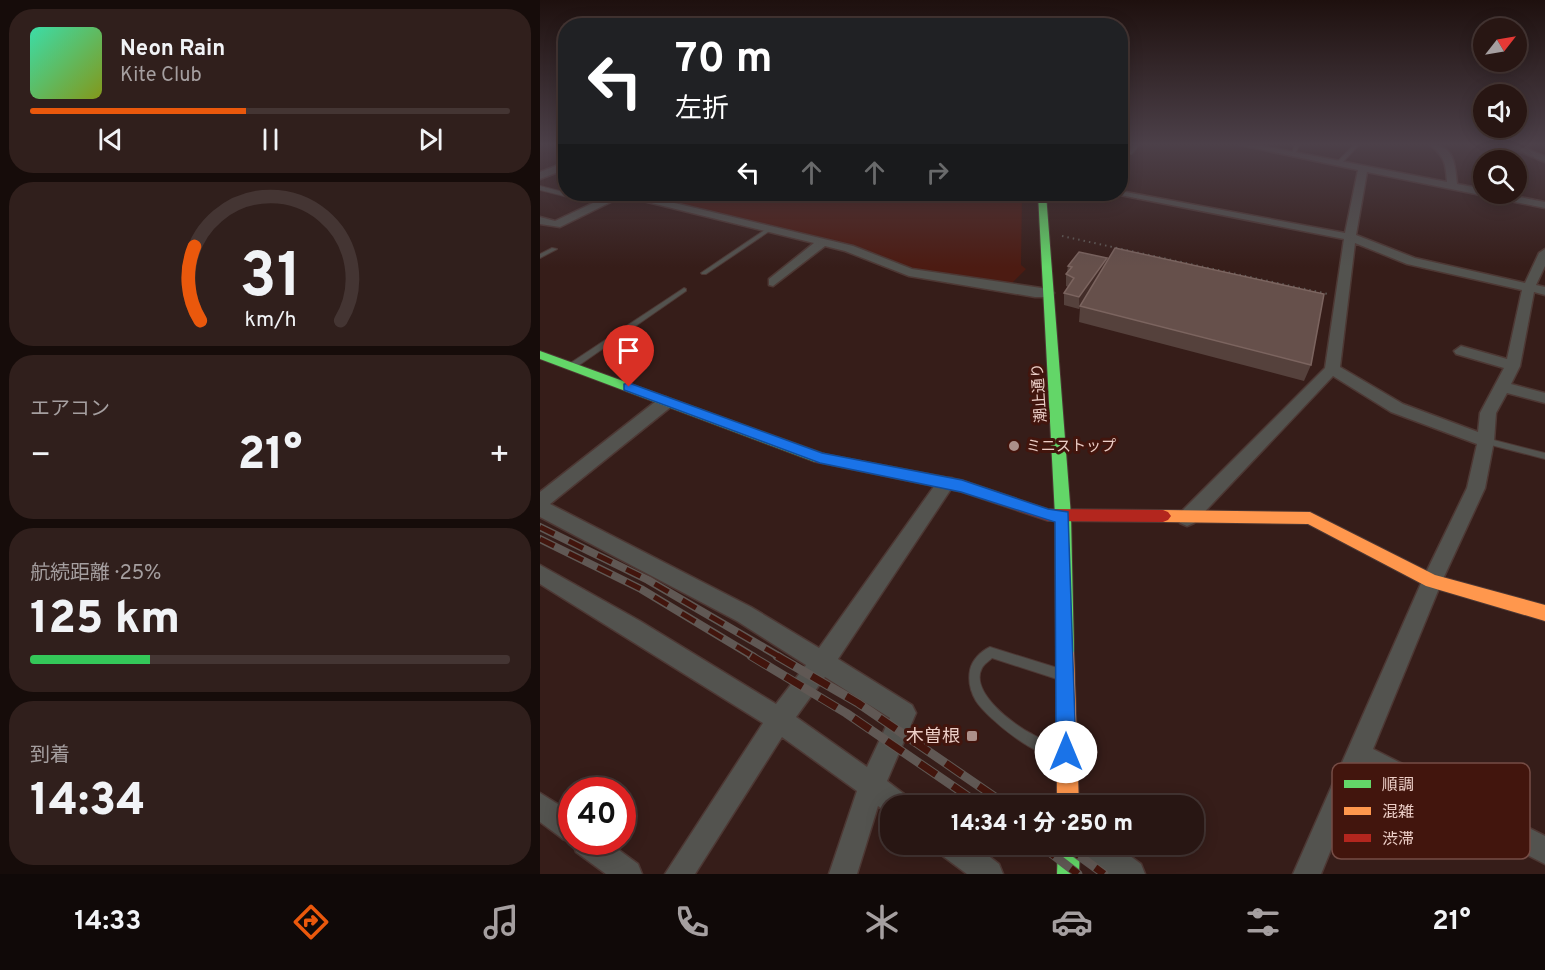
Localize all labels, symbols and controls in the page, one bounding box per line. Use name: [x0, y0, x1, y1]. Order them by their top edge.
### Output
north arrow: [1473, 18, 1527, 72]
map controls: [1473, 18, 1527, 204]
text: 70 m: [675, 34, 773, 87]
text: Neon Rain: [120, 36, 225, 63]
icon: left: [576, 42, 654, 120]
text: Kite Club: [120, 63, 202, 89]
button: sound: [1473, 84, 1527, 138]
text: 左折: [675, 93, 729, 127]
icon: previous: [94, 123, 127, 156]
icon: pause: [254, 123, 287, 156]
icon: next: [414, 123, 447, 156]
button: search: [1473, 150, 1527, 204]
icon: left: [732, 156, 765, 189]
icon: ahead: [795, 156, 828, 189]
icon: ahead: [858, 156, 891, 189]
icon: right: [921, 156, 954, 189]
text: 31: [239, 240, 301, 319]
text: km/h: [244, 307, 296, 334]
pin: [603, 325, 654, 387]
icon: arrive: [612, 334, 645, 367]
street label: 潮止通り: [1029, 362, 1052, 423]
text: エアコン: [30, 397, 110, 423]
text: 21°: [238, 428, 302, 485]
text: −: [30, 436, 51, 478]
text: +: [489, 436, 510, 478]
place label: ミニストップ: [1026, 438, 1116, 457]
marker: ミニストップ: [1007, 439, 1021, 453]
text: 航続距離 · 25%: [30, 561, 161, 587]
text: 125 km: [30, 592, 180, 649]
position arrow: [1034, 720, 1098, 784]
place label: 木曽根: [906, 726, 960, 749]
marker: 木曽根: [965, 729, 979, 743]
text: 到着: [30, 743, 70, 769]
legend: [1332, 763, 1530, 859]
text: 14:34: [30, 774, 145, 831]
text: 順調: [1382, 776, 1414, 796]
speed limit sign: 40: [558, 777, 636, 855]
text: 混雑: [1382, 803, 1414, 823]
text: 14:34 · 1 分 · 250 m: [951, 811, 1133, 838]
text: 渋滞: [1382, 830, 1414, 850]
icon: directions: [290, 901, 332, 943]
icon: music: [480, 901, 522, 943]
icon: phone: [671, 901, 713, 943]
icon: climate: [861, 901, 903, 943]
icon: car: [1051, 901, 1093, 943]
icon: filters: [1242, 901, 1284, 943]
text: 14:33: [74, 905, 141, 939]
text: 21°: [1432, 905, 1471, 939]

